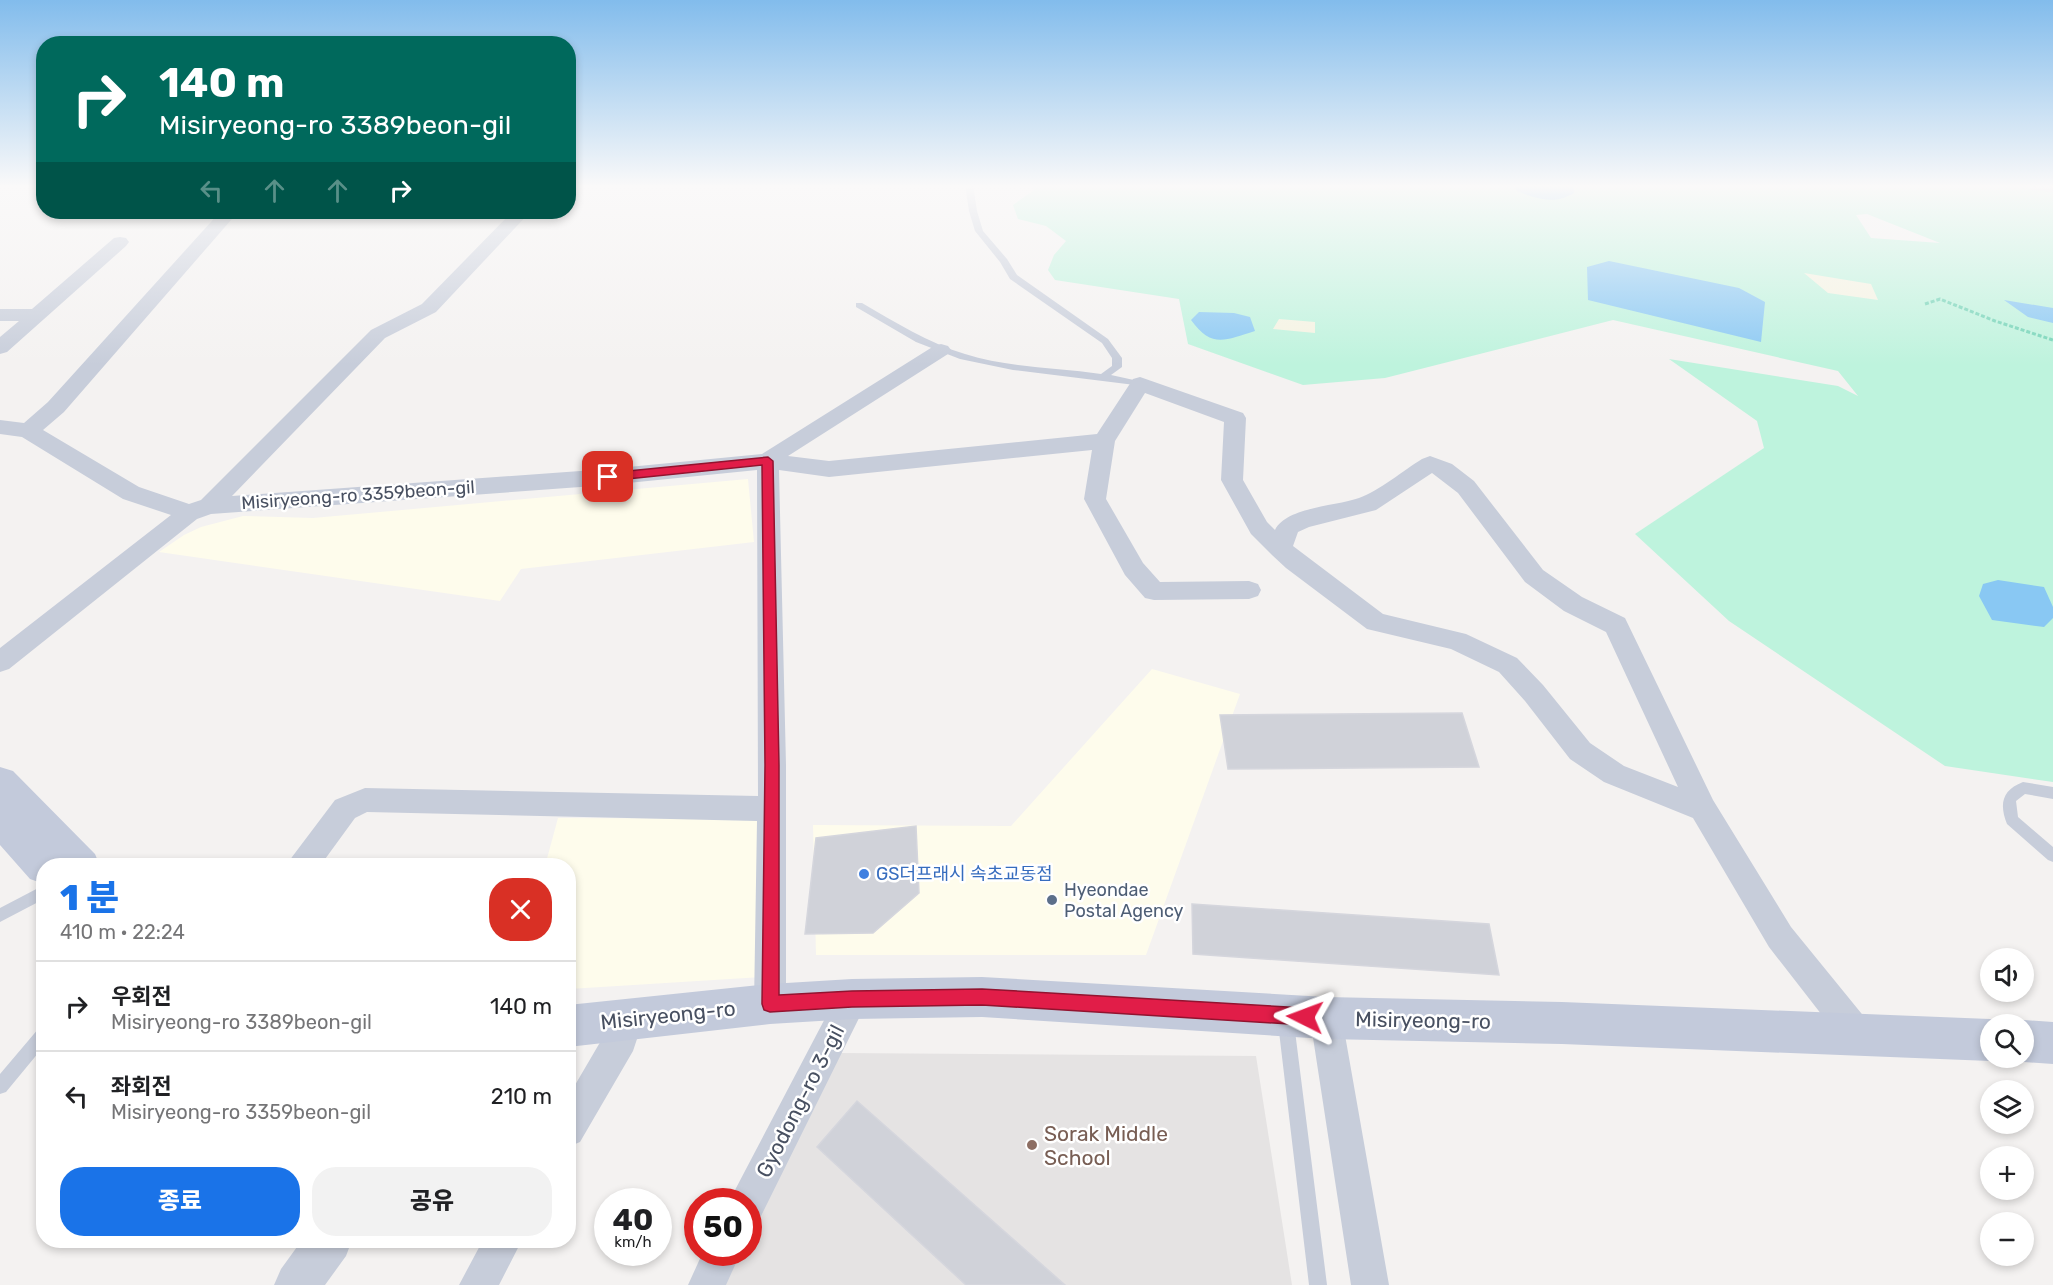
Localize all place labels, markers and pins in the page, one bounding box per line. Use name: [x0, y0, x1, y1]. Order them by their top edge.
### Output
pin: [582, 451, 633, 502]
place label: GS더프래시 속초교동점: [876, 863, 1053, 885]
marker: GS더프래시 속초교동점: [857, 867, 871, 881]
place label: Hyeondae Postal Agency: [1064, 879, 1184, 922]
marker: Hyeondae Postal Agency: [1045, 893, 1059, 907]
place label: Sorak Middle School: [1044, 1121, 1168, 1170]
marker: Sorak Middle School: [1025, 1138, 1039, 1152]

